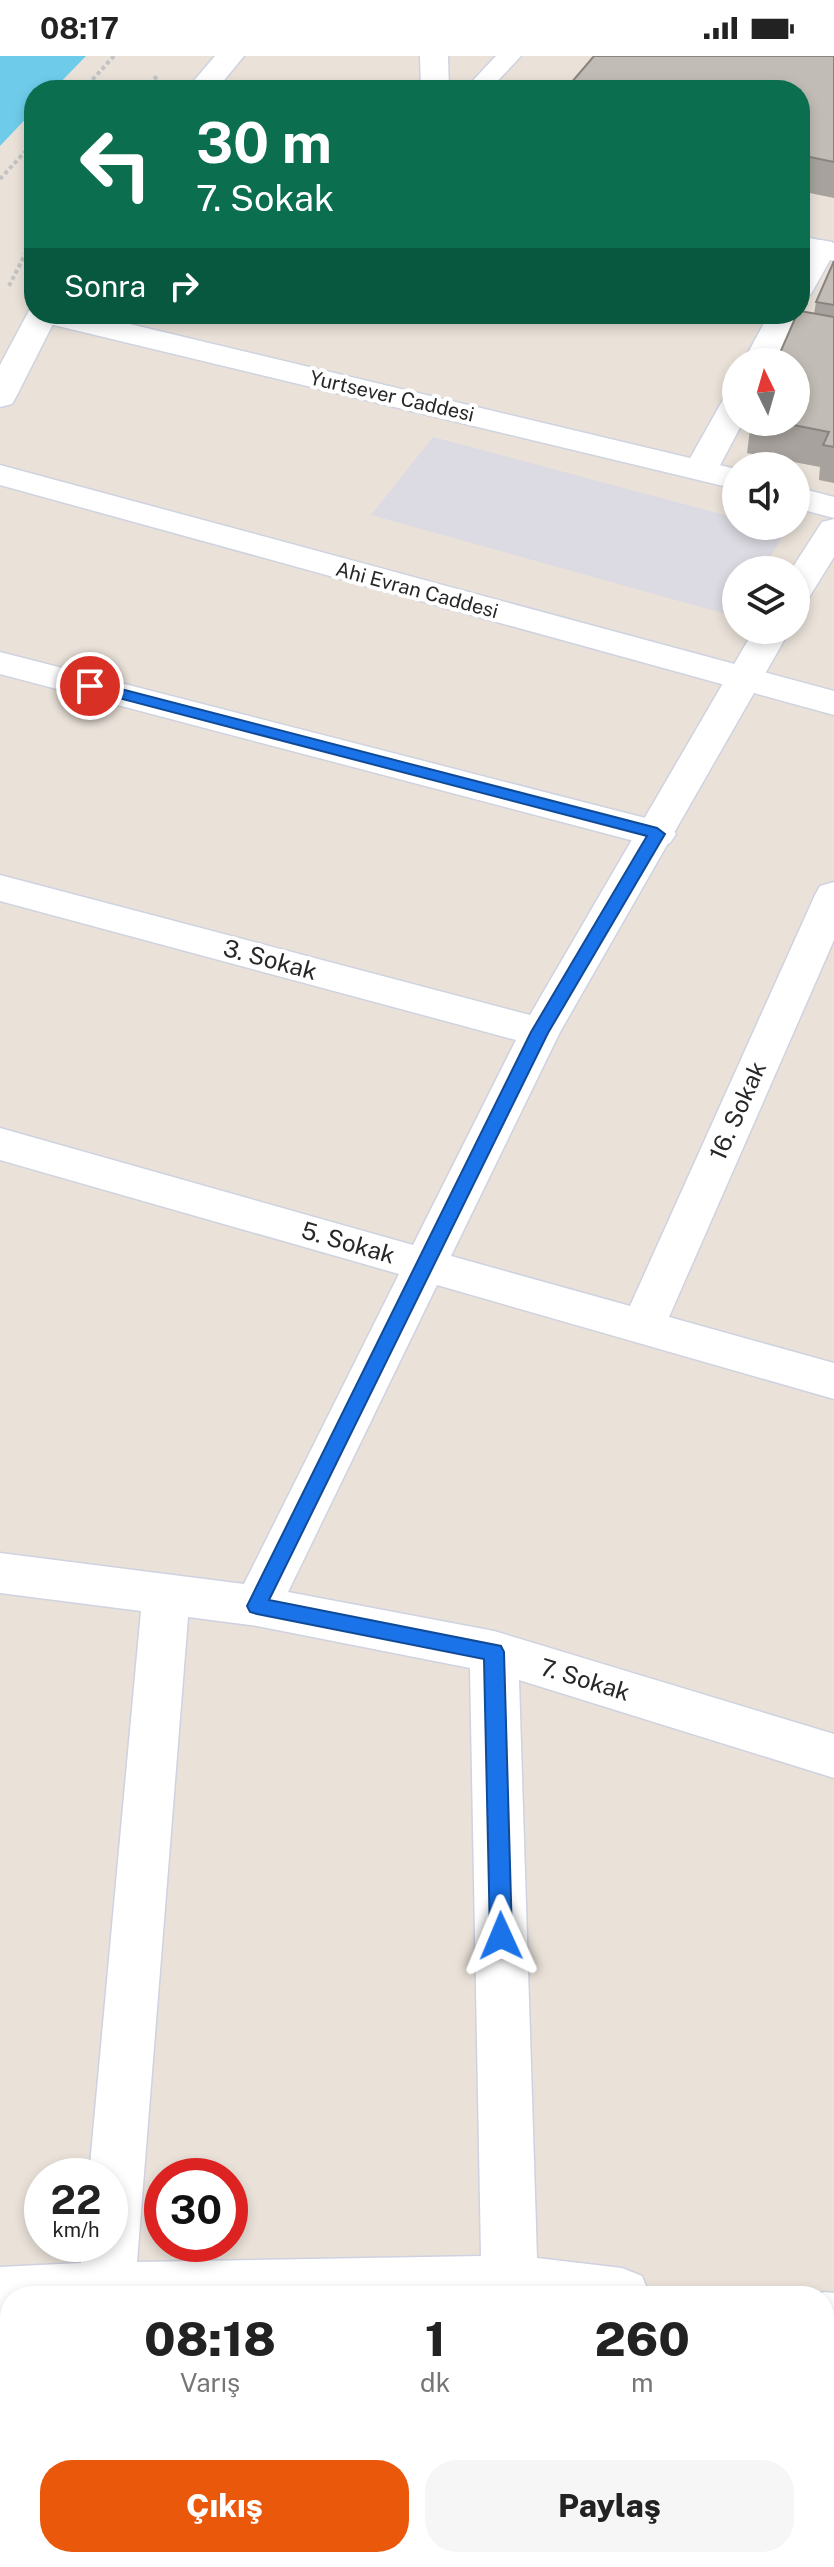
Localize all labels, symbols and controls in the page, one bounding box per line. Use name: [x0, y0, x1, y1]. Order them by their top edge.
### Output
text: 08:17: [40, 10, 119, 46]
text: 30 m: [196, 110, 332, 176]
icon: left: [64, 112, 168, 216]
text: 7. Sokak: [196, 177, 334, 219]
icon: right: [162, 264, 206, 308]
text: Sonra: [64, 268, 146, 304]
north arrow: [722, 348, 810, 436]
map controls: [722, 348, 810, 644]
street label: Yurtsever Caddesi: [307, 365, 477, 427]
button: sound: [722, 452, 810, 540]
button: layers: [722, 556, 810, 644]
street label: Ahi Evran Caddesi: [333, 557, 501, 623]
pin: [56, 652, 124, 720]
icon: arrive: [68, 664, 112, 708]
street label: 3. Sokak: [220, 933, 320, 985]
street label: 16. Sokak: [703, 1057, 771, 1164]
street label: 5. Sokak: [298, 1215, 398, 1269]
street label: 7. Sokak: [537, 1652, 633, 1706]
position arrow: [459, 1894, 543, 1978]
speed limit sign: 30: [144, 2158, 248, 2262]
text: 22: [51, 2176, 101, 2223]
text: km/h: [52, 2218, 100, 2242]
text: 08:18: [144, 2310, 276, 2367]
text: 1: [425, 2310, 446, 2367]
text: 260: [594, 2310, 690, 2367]
text: Varış: [180, 2367, 240, 2398]
text: dk: [420, 2367, 450, 2398]
text: m: [631, 2367, 653, 2398]
button: Çıkış: [40, 2460, 409, 2552]
button: Paylaş: [425, 2460, 794, 2552]

